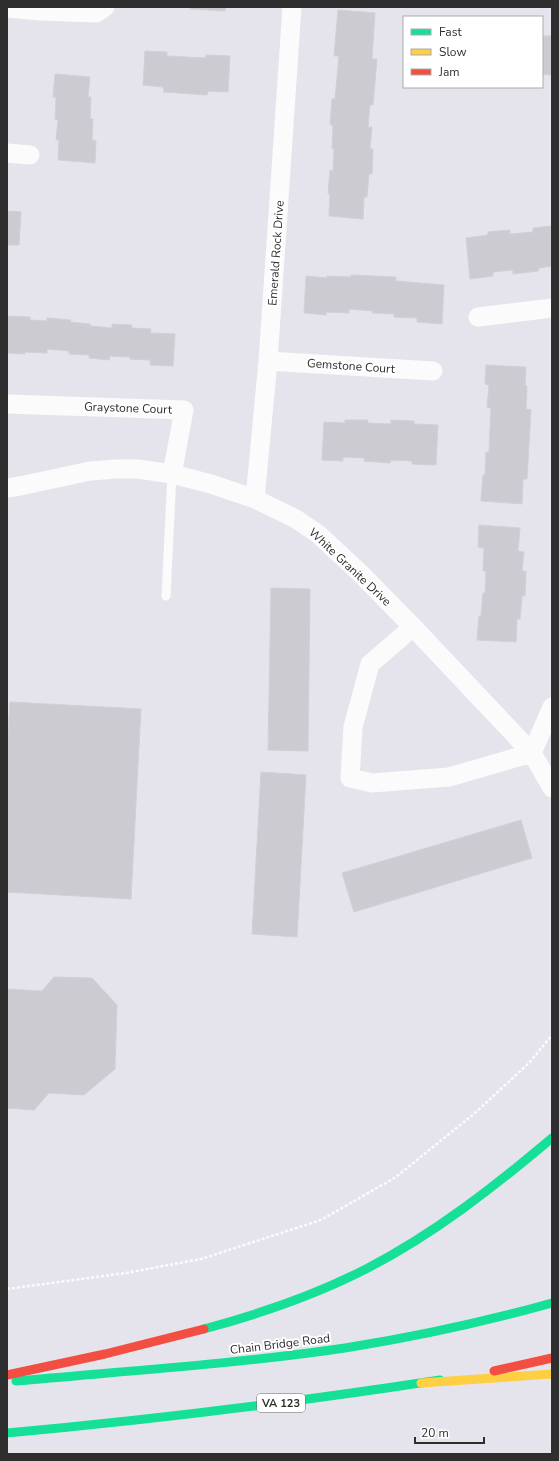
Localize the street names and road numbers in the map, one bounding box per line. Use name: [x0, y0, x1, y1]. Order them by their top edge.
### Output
street label: Emerald Rock Drive: [264, 200, 288, 306]
street label: Gemstone Court: [307, 355, 396, 377]
street label: Graystone Court: [84, 398, 173, 418]
street label: White Granite Drive: [305, 525, 395, 609]
street label: Chain Bridge Road: [229, 1330, 331, 1358]
road number: VA 123: [257, 1394, 305, 1412]

